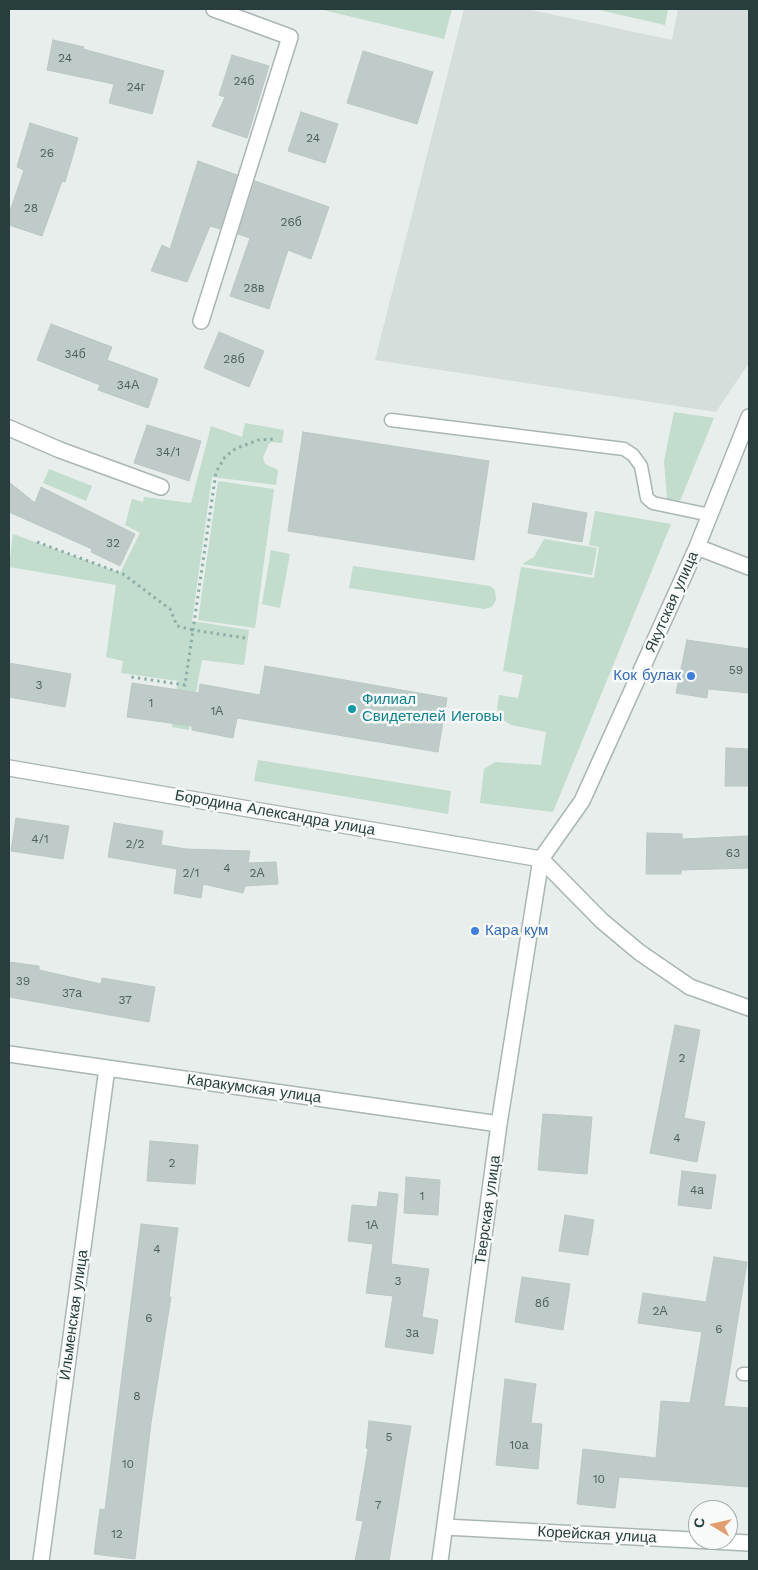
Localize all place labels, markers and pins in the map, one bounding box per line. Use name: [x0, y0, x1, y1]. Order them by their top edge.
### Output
place label: Кок булак: [613, 667, 681, 685]
marker: Кок булак: [685, 670, 697, 682]
place label: Филиал Свидетелей Иеговы: [362, 691, 502, 726]
marker: Филиал Свидетелей Иеговы: [346, 703, 358, 715]
place label: Кара кум: [485, 922, 548, 940]
marker: Кара кум: [469, 925, 481, 937]

